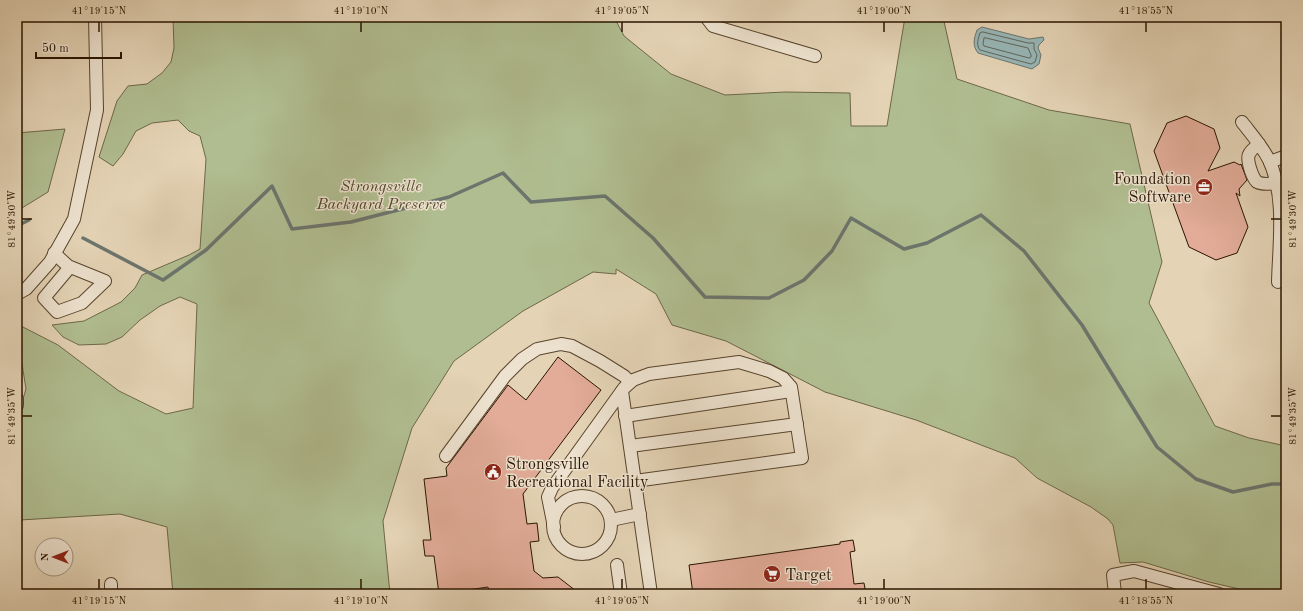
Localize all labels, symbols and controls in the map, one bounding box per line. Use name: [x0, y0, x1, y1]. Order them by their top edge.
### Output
text: 41°19'15"N: [72, 6, 127, 16]
text: 41°19'10"N: [334, 6, 389, 16]
text: 41°19'05"N: [595, 6, 650, 16]
text: 41°19'00"N: [857, 6, 912, 16]
text: 41°18'55"N: [1119, 6, 1174, 16]
scale bar: [36, 34, 121, 60]
text: 50 m: [42, 42, 69, 55]
place label: Foundation Software: [1113, 172, 1191, 206]
office icon: Foundation Software: [1194, 177, 1214, 197]
park label: Strongsville Backyard Preserve: [315, 179, 446, 213]
text: 81°49'30"W: [7, 190, 17, 248]
text: 81°49'30"W: [1288, 190, 1298, 248]
text: 81°49'35"W: [7, 387, 17, 445]
text: 81°49'35"W: [1288, 387, 1298, 445]
place label: Strongsville Recreational Facility: [506, 457, 649, 491]
public building icon: Strongsville Recreational Facility: [483, 462, 503, 482]
north arrow: [34, 537, 74, 577]
text: N: [40, 552, 51, 561]
supermarket icon: Target: [762, 564, 782, 584]
place label: Target: [785, 568, 832, 584]
text: 41°19'15"N: [72, 596, 127, 606]
text: 41°19'10"N: [334, 596, 389, 606]
text: 41°19'05"N: [595, 596, 650, 606]
text: 41°19'00"N: [857, 596, 912, 606]
text: 41°18'55"N: [1119, 596, 1174, 606]

